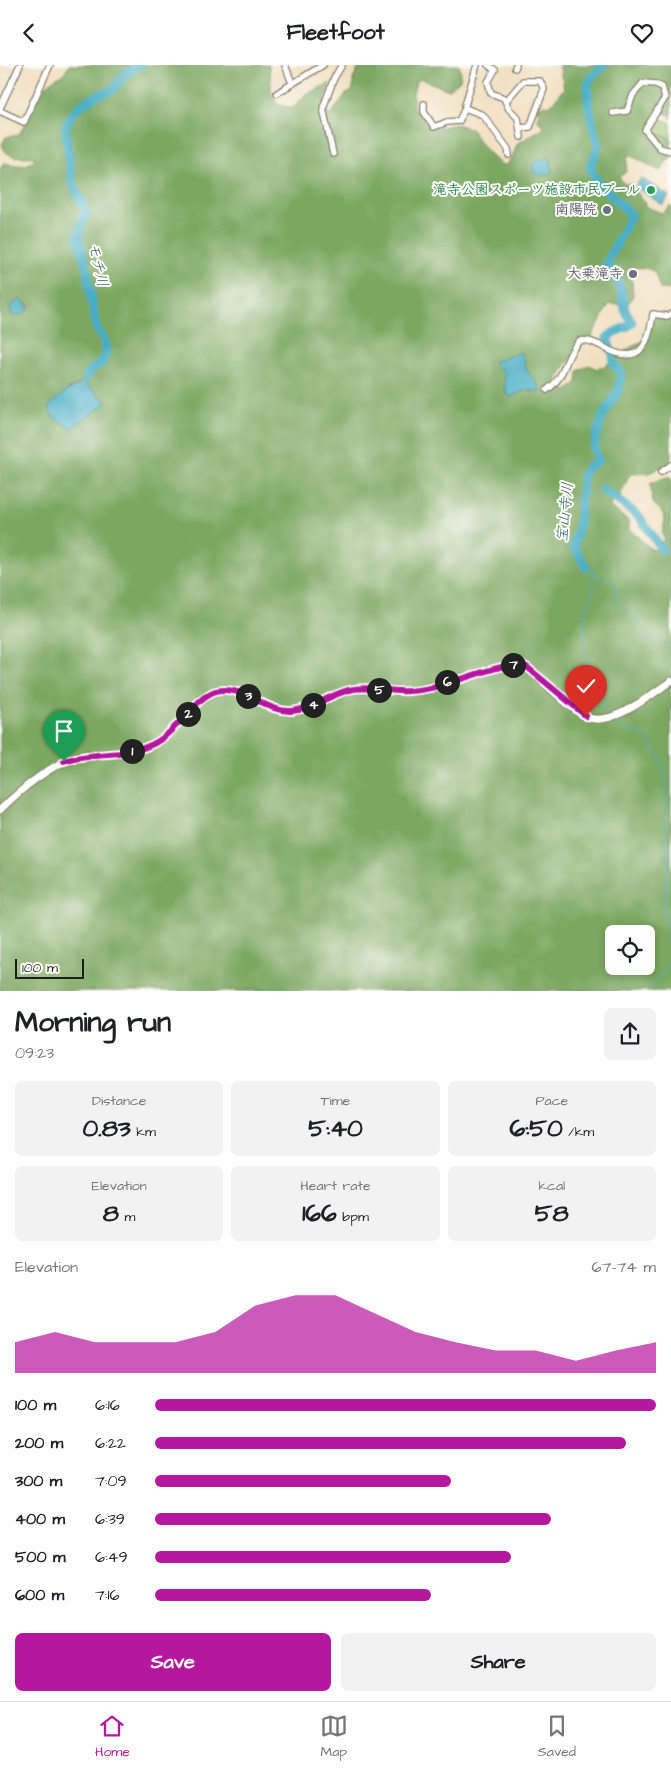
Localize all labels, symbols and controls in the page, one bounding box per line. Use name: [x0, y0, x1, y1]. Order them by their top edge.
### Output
text: Fleetfoot: [286, 17, 385, 48]
icon: back: [15, 19, 43, 47]
icon: heart: [628, 19, 656, 47]
place label: 滝寺公園スポーツ施設市民プール: [433, 180, 641, 200]
marker: 滝寺公園スポーツ施設市民プール: [645, 184, 657, 196]
place label: 南陽院: [555, 200, 597, 220]
marker: 南陽院: [601, 204, 613, 216]
water label: モチ川: [83, 241, 113, 289]
place label: 大乗滝寺: [567, 264, 623, 284]
marker: 大乗滝寺: [627, 268, 639, 280]
water label: 宝山寺川: [551, 481, 579, 543]
pin: 7: [500, 653, 526, 677]
text: 7: [509, 655, 518, 675]
pin: [565, 665, 607, 716]
pin: 6: [434, 669, 460, 695]
text: 6: [443, 672, 452, 692]
icon: check: [572, 672, 600, 700]
pin: 5: [366, 677, 392, 703]
text: 5: [375, 680, 384, 700]
pin: 3: [236, 683, 260, 709]
text: 3: [245, 686, 252, 706]
pin: 4: [300, 693, 326, 717]
text: 4: [309, 695, 318, 715]
pin: 2: [176, 701, 200, 727]
text: 2: [184, 704, 193, 724]
pin: [43, 710, 85, 761]
icon: arrive: [50, 717, 78, 745]
pin: 1: [120, 739, 144, 763]
text: 1: [132, 741, 133, 761]
map controls: [605, 925, 655, 975]
button: locate: [605, 925, 655, 975]
scale bar: [15, 956, 84, 979]
text: 100 m: [22, 958, 58, 978]
text: Morning run: [15, 1003, 171, 1042]
button: share: [604, 1008, 656, 1060]
text: 09:23: [15, 1042, 54, 1064]
text: Distance: [92, 1091, 146, 1111]
text: Time: [321, 1091, 350, 1111]
text: Pace: [536, 1091, 568, 1111]
text: 0.83: [83, 1111, 131, 1146]
text: 5:40: [308, 1111, 363, 1146]
text: 6:50: [509, 1111, 563, 1146]
text: km: [131, 1122, 156, 1142]
text: /km: [563, 1122, 594, 1142]
text: Elevation: [92, 1176, 147, 1196]
text: Heart rate: [300, 1176, 371, 1196]
text: kcal: [538, 1176, 565, 1196]
text: 8: [103, 1196, 119, 1231]
text: 166: [302, 1196, 337, 1231]
text: 58: [535, 1196, 569, 1231]
text: m: [119, 1207, 136, 1227]
text: bpm: [337, 1207, 369, 1227]
text: Elevation: [15, 1256, 78, 1278]
text: 67–74 m: [592, 1256, 656, 1278]
text: 100 m: [15, 1394, 56, 1416]
text: 6:16: [95, 1394, 120, 1416]
text: 200 m: [15, 1432, 63, 1454]
text: 6:22: [95, 1432, 126, 1454]
text: 300 m: [15, 1470, 62, 1492]
text: 7:09: [95, 1470, 127, 1492]
text: 400 m: [15, 1508, 65, 1530]
text: 6:39: [95, 1508, 125, 1530]
text: 500 m: [15, 1546, 65, 1568]
text: 6:49: [95, 1546, 128, 1568]
text: 600 m: [15, 1584, 64, 1606]
text: 7:16: [95, 1584, 120, 1606]
button: Save: [15, 1633, 331, 1691]
button: Share: [341, 1633, 656, 1691]
tab: Home: [95, 1712, 130, 1762]
tab: Map: [320, 1712, 348, 1762]
tab: Saved: [538, 1712, 576, 1762]

